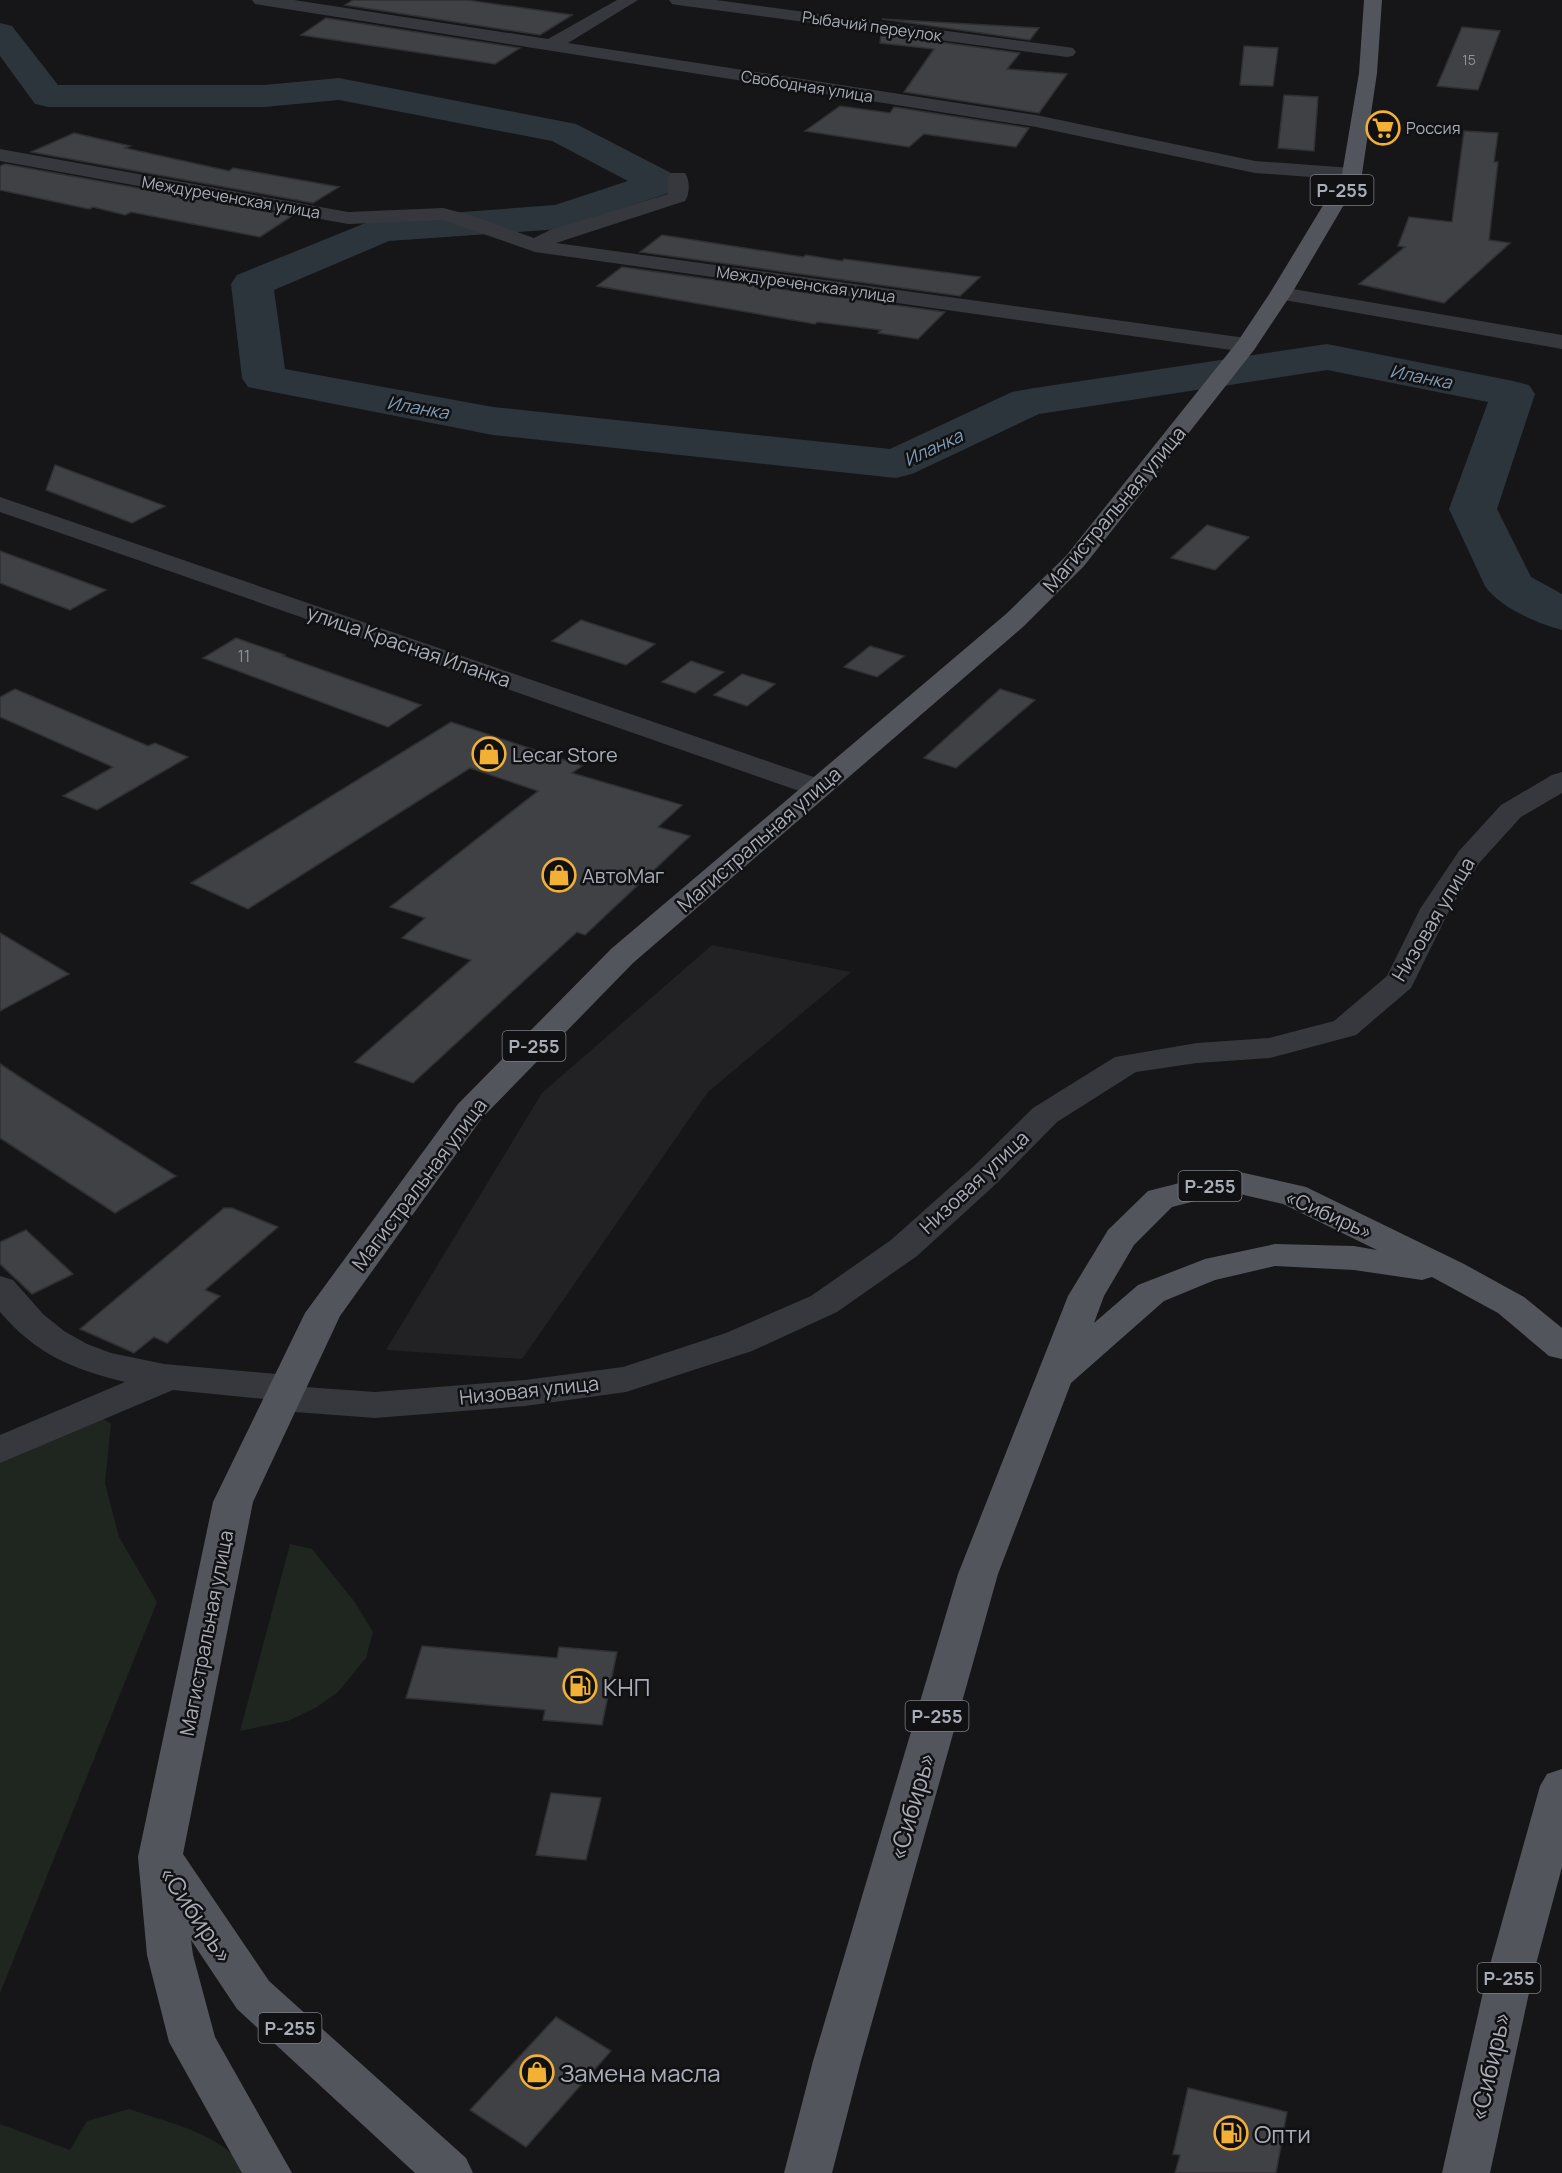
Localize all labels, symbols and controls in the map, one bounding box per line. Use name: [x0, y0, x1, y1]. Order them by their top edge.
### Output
street label: Рыбачий переулок: [801, 5, 944, 47]
house number: 15: [1462, 50, 1476, 69]
street label: Свободная улица: [739, 65, 875, 107]
supermarket icon: Россия: [1365, 110, 1401, 146]
place label: Россия: [1406, 117, 1461, 139]
street label: Междуреченская улица: [140, 170, 322, 224]
road number: Р-255: [1310, 175, 1374, 205]
street label: Междуреченская улица: [715, 261, 897, 307]
water label: Иланка: [1388, 358, 1455, 394]
water label: Иланка: [385, 390, 452, 424]
street label: Магистральная улица: [1037, 420, 1191, 598]
water label: Иланка: [900, 423, 967, 471]
street label: улица Красная Иланка: [304, 598, 514, 694]
house number: 11: [238, 645, 250, 667]
shop icon: Lecar Store: [471, 736, 507, 772]
place label: Lecar Store: [512, 741, 618, 768]
street label: Магистральная улица: [671, 760, 847, 918]
street label: Низовая улица: [1385, 852, 1481, 986]
shop icon: АвтоМаг: [541, 857, 577, 893]
place label: АвтоМаг: [582, 862, 664, 889]
road number: Р-255: [502, 1031, 566, 1061]
street label: Магистральная улица: [345, 1092, 493, 1276]
street label: Низовая улица: [913, 1124, 1035, 1240]
road number: Р-255: [1178, 1171, 1242, 1201]
street label: «Сибирь»: [1281, 1183, 1377, 1245]
street label: Низовая улица: [458, 1369, 600, 1411]
street label: Магистральная улица: [173, 1528, 239, 1738]
fuel station icon: КНП: [562, 1668, 598, 1704]
place label: КНП: [603, 1670, 650, 1703]
road number: Р-255: [906, 1701, 968, 1731]
street label: «Сибирь»: [880, 1748, 942, 1864]
street label: «Сибирь»: [152, 1859, 242, 1969]
road number: Р-255: [1478, 1963, 1540, 1993]
street label: «Сибирь»: [1460, 2008, 1518, 2124]
road number: Р-255: [258, 2013, 322, 2043]
shop icon: Замена масла: [519, 2054, 555, 2090]
place label: Замена масла: [560, 2056, 721, 2089]
fuel station icon: Опти: [1213, 2115, 1249, 2151]
place label: Опти: [1254, 2117, 1311, 2150]

